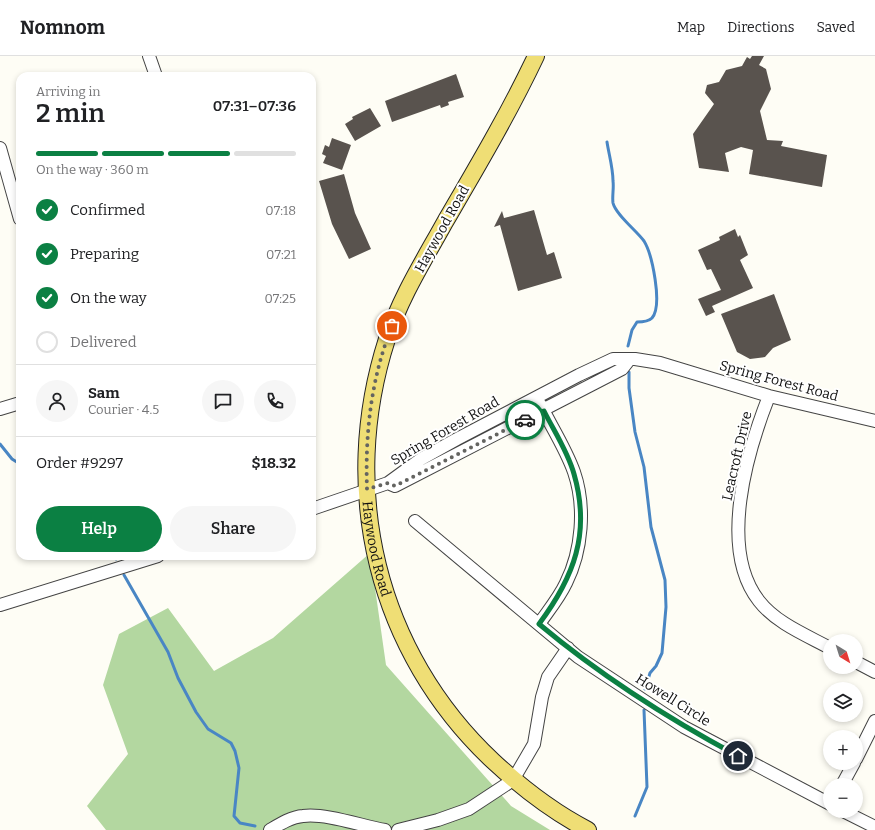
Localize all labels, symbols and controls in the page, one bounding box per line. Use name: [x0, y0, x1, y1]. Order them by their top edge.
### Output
text: Nomnom: [20, 16, 105, 39]
text: Map: [677, 19, 705, 36]
text: Directions: [727, 19, 795, 36]
text: Saved: [817, 19, 855, 36]
text: Arriving in: [36, 84, 101, 99]
text: 07:31–07:36: [213, 97, 296, 115]
text: 2 min: [36, 98, 105, 129]
text: On the way · 360 m: [36, 162, 149, 177]
street label: Haywood Road: [411, 183, 473, 275]
icon: check: [36, 199, 58, 221]
text: Confirmed: [70, 201, 145, 219]
text: 07:18: [265, 203, 296, 218]
icon: check: [36, 243, 58, 265]
text: Preparing: [70, 245, 139, 263]
text: 07:21: [266, 247, 296, 262]
icon: check: [36, 287, 58, 309]
text: On the way: [70, 289, 147, 307]
text: 07:25: [264, 291, 296, 306]
pin: [375, 309, 409, 343]
icon: bag: [381, 315, 403, 337]
text: Delivered: [70, 333, 137, 351]
street label: Spring Forest Road: [718, 357, 840, 405]
button: person: [36, 380, 78, 422]
button: chat: [202, 380, 244, 422]
button: phone: [254, 380, 296, 422]
text: Sam: [88, 384, 120, 402]
street label: Spring Forest Road: [388, 393, 502, 469]
courier: [505, 400, 545, 440]
text: Courier · 4.5: [88, 402, 159, 417]
icon: car: [514, 409, 536, 431]
street label: Leacroft Drive: [718, 410, 756, 502]
text: Order #9297: [36, 454, 123, 472]
text: $18.32: [251, 454, 296, 472]
street label: Haywood Road: [359, 500, 395, 599]
button: Help: [36, 506, 162, 552]
button: Share: [170, 506, 296, 552]
north arrow: [823, 634, 863, 674]
map controls: [823, 634, 863, 818]
street label: Howell Circle: [632, 670, 714, 730]
button: layers: [823, 682, 863, 722]
button: +: [823, 730, 863, 770]
pin: [721, 739, 755, 773]
icon: home: [727, 745, 749, 767]
button: −: [823, 778, 863, 818]

